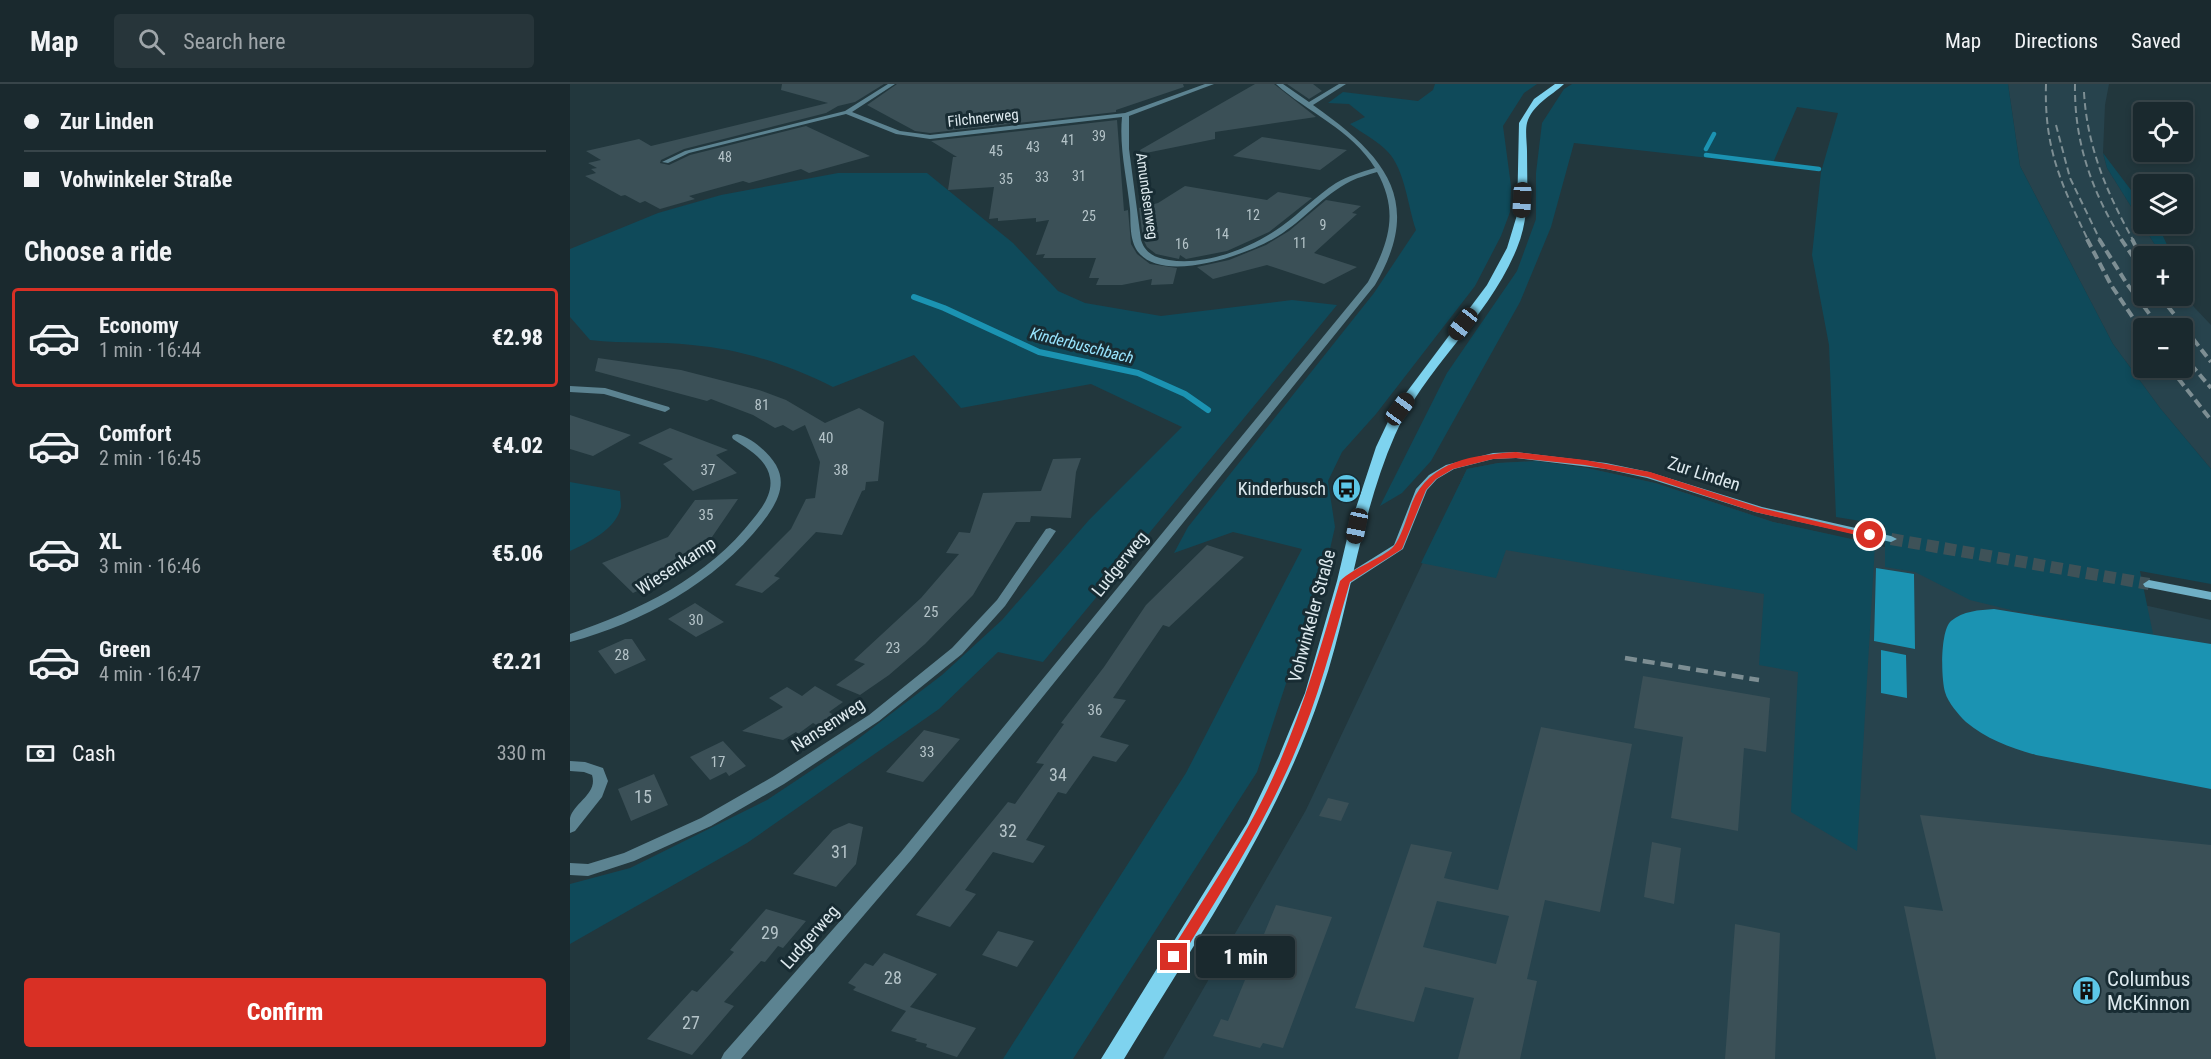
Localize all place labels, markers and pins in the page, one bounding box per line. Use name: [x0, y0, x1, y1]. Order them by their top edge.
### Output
bus stop icon: Kinderbusch: [1331, 473, 1363, 505]
place label: Kinderbusch: [1238, 478, 1326, 499]
place label: Columbus McKinnon: [2107, 967, 2190, 1015]
building icon: Columbus McKinnon: [2070, 975, 2102, 1007]

